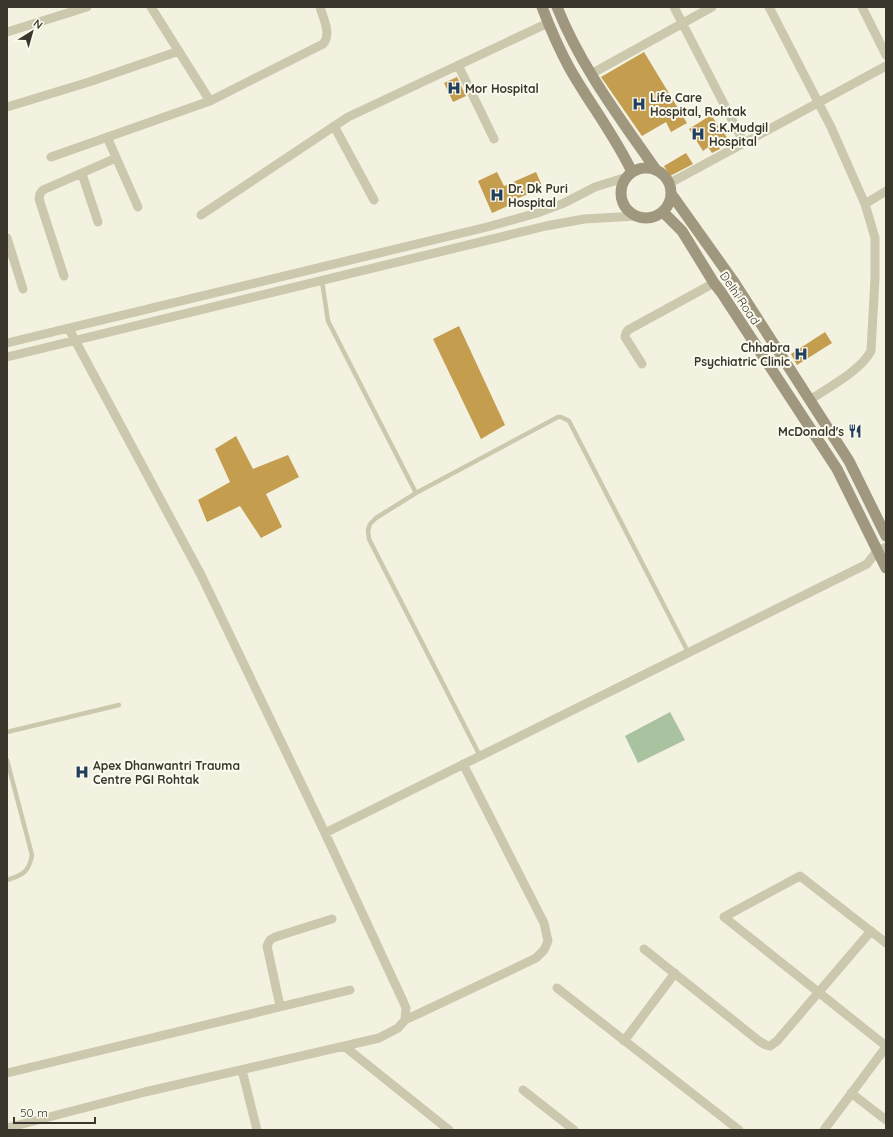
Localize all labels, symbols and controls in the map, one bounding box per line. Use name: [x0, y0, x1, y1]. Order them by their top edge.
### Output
north arrow: [12, 12, 52, 52]
text: N: [31, 16, 45, 32]
hospital icon: Mor Hospital: [446, 80, 462, 96]
place label: Mor Hospital: [465, 81, 539, 96]
place label: Life Care Hospital, Rohtak: [650, 90, 747, 119]
hospital icon: Life Care Hospital, Rohtak: [631, 96, 647, 112]
place label: S.K.Mudgil Hospital: [709, 120, 768, 149]
hospital icon: S.K.Mudgil Hospital: [690, 126, 706, 142]
place label: Dr. Dk Puri Hospital: [508, 181, 568, 210]
hospital icon: Dr. Dk Puri Hospital: [489, 187, 505, 203]
street label: Delhi Road: [717, 269, 763, 327]
place label: Chhabra Psychiatric Clinic: [694, 340, 790, 369]
hospital icon: Chhabra Psychiatric Clinic: [793, 346, 809, 362]
restaurant icon: McDonald's: [847, 423, 863, 439]
place label: McDonald's: [778, 424, 844, 439]
place label: Apex Dhanwantri Trauma Centre PGI Rohtak: [93, 758, 240, 787]
hospital icon: Apex Dhanwantri Trauma Centre PGI Rohtak: [74, 764, 90, 780]
scale bar: [14, 1099, 95, 1125]
text: 50 m: [20, 1105, 48, 1120]

